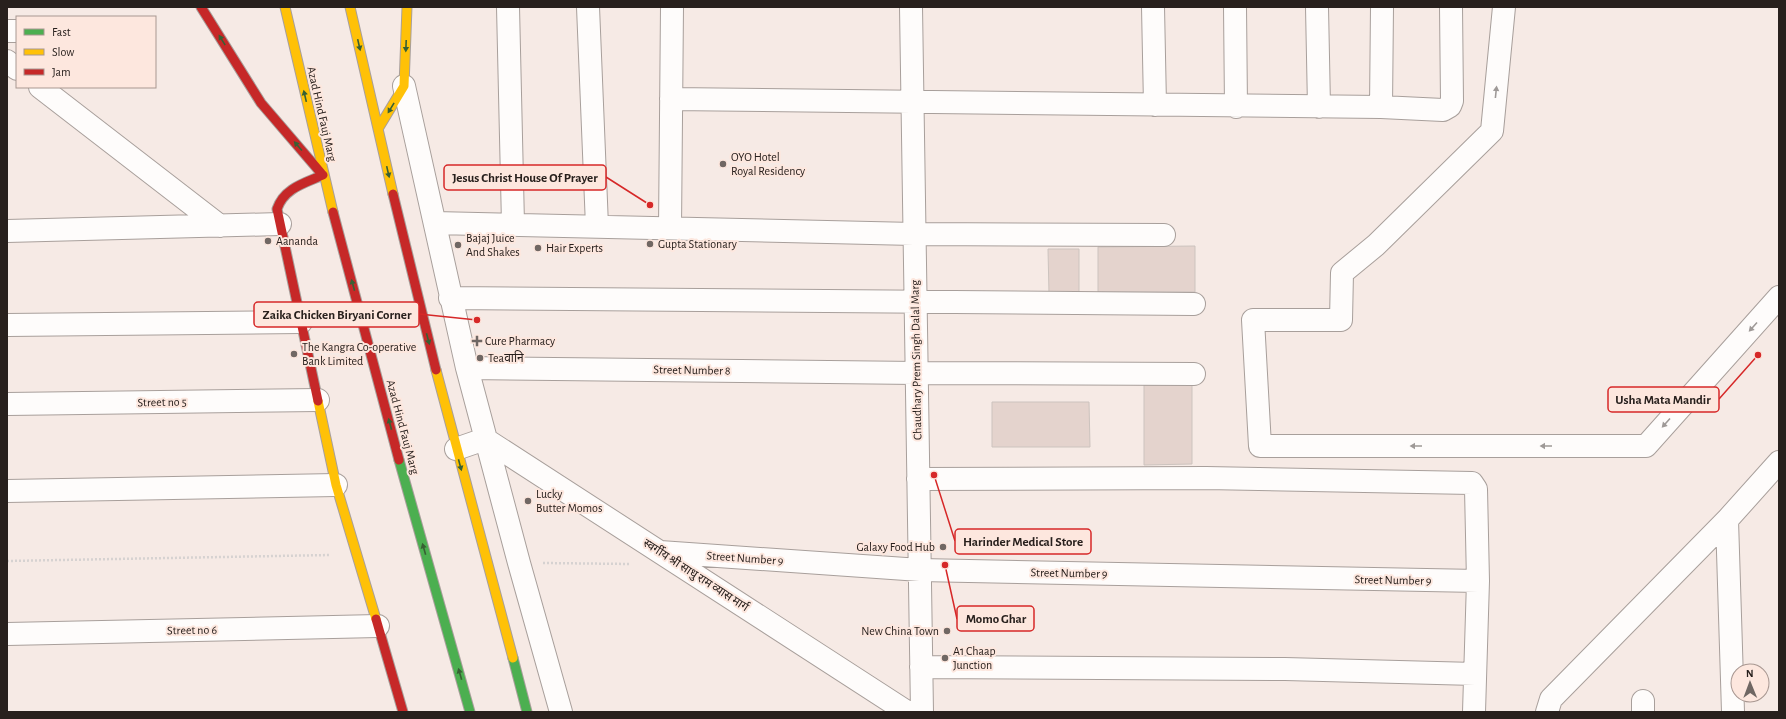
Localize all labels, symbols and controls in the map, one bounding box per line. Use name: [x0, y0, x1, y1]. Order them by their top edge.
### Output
legend: [16, 16, 156, 88]
text: Fast: [52, 26, 71, 38]
one-way arrow: [219, 34, 226, 46]
one-way arrow: [356, 39, 362, 51]
one-way arrow: [402, 40, 409, 52]
text: Slow: [52, 46, 74, 58]
street label: Azad Hind Fauj Marg: [304, 65, 339, 163]
text: Jam: [52, 66, 71, 78]
one-way arrow: [1493, 86, 1499, 98]
one-way arrow: [302, 90, 308, 103]
one-way arrow: [388, 102, 395, 114]
one-way arrow: [294, 141, 303, 150]
place label: OYO Hotel Royal Residency: [731, 151, 805, 178]
marker: OYO Hotel Royal Residency: [718, 159, 728, 169]
one-way arrow: [386, 165, 392, 178]
callout: Jesus Christ House Of Prayer: [444, 165, 606, 190]
text: Jesus Christ House Of Prayer: [452, 172, 598, 185]
place label: Bajaj Juice And Shakes: [466, 232, 520, 258]
place label: Aananda: [276, 235, 318, 247]
marker: Aananda: [263, 236, 273, 246]
place label: Gupta Stationary: [658, 238, 737, 251]
marker: Gupta Stationary: [645, 239, 655, 249]
marker: Bajaj Juice And Shakes: [453, 240, 463, 250]
place label: Hair Experts: [546, 242, 603, 254]
marker: Hair Experts: [533, 243, 543, 253]
one-way arrow: [349, 279, 355, 291]
street label: Chaudhary Prem Singh Dalal Marg: [909, 280, 924, 440]
callout: Zaika Chicken Biryani Corner: [254, 302, 419, 327]
text: Zaika Chicken Biryani Corner: [263, 309, 412, 322]
one-way arrow: [1749, 322, 1758, 331]
one-way arrow: [425, 333, 431, 345]
place label: Cure Pharmacy: [485, 335, 555, 348]
marker: Cure Pharmacy: [472, 336, 482, 346]
place label: The Kangra Co-operative Bank Limited: [302, 341, 416, 367]
marker: The Kangra Co-operative Bank Limited: [289, 349, 299, 359]
place label: Teaवानि: [488, 350, 524, 364]
marker: Teaवानि: [475, 353, 485, 363]
street label: Street Number 8: [653, 363, 731, 377]
street label: Azad Hind Fauj Marg: [384, 378, 421, 476]
callout: Usha Mata Mandir: [1608, 387, 1719, 412]
text: Usha Mata Mandir: [1615, 394, 1711, 407]
street label: Street no 5: [137, 396, 187, 408]
one-way arrow: [386, 418, 392, 430]
one-way arrow: [1662, 418, 1671, 429]
one-way arrow: [1409, 443, 1422, 449]
one-way arrow: [1539, 443, 1552, 449]
one-way arrow: [458, 459, 464, 471]
place label: Lucky Butter Momos: [536, 488, 602, 514]
marker: Lucky Butter Momos: [523, 496, 533, 506]
callout: Harinder Medical Store: [955, 529, 1091, 554]
street label: स्वर्गीय श्री साधु राम व्यास मार्ग: [640, 535, 753, 616]
text: Harinder Medical Store: [963, 536, 1083, 549]
place label: Galaxy Food Hub: [856, 541, 935, 554]
marker: Galaxy Food Hub: [938, 542, 948, 552]
one-way arrow: [421, 543, 427, 555]
street label: Street Number 9: [706, 549, 784, 567]
street label: Street Number 9: [1030, 566, 1108, 580]
street label: Street Number 9: [1354, 573, 1432, 587]
callout: Momo Ghar: [957, 606, 1034, 631]
text: Momo Ghar: [966, 613, 1027, 626]
street label: Street no 6: [167, 624, 217, 636]
place label: New China Town: [861, 625, 939, 637]
marker: New China Town: [942, 626, 952, 636]
place label: A1 Chaap Junction: [953, 645, 996, 671]
marker: A1 Chaap Junction: [940, 653, 950, 663]
north arrow: [1730, 663, 1770, 703]
one-way arrow: [456, 668, 462, 681]
text: N: [1746, 668, 1754, 679]

